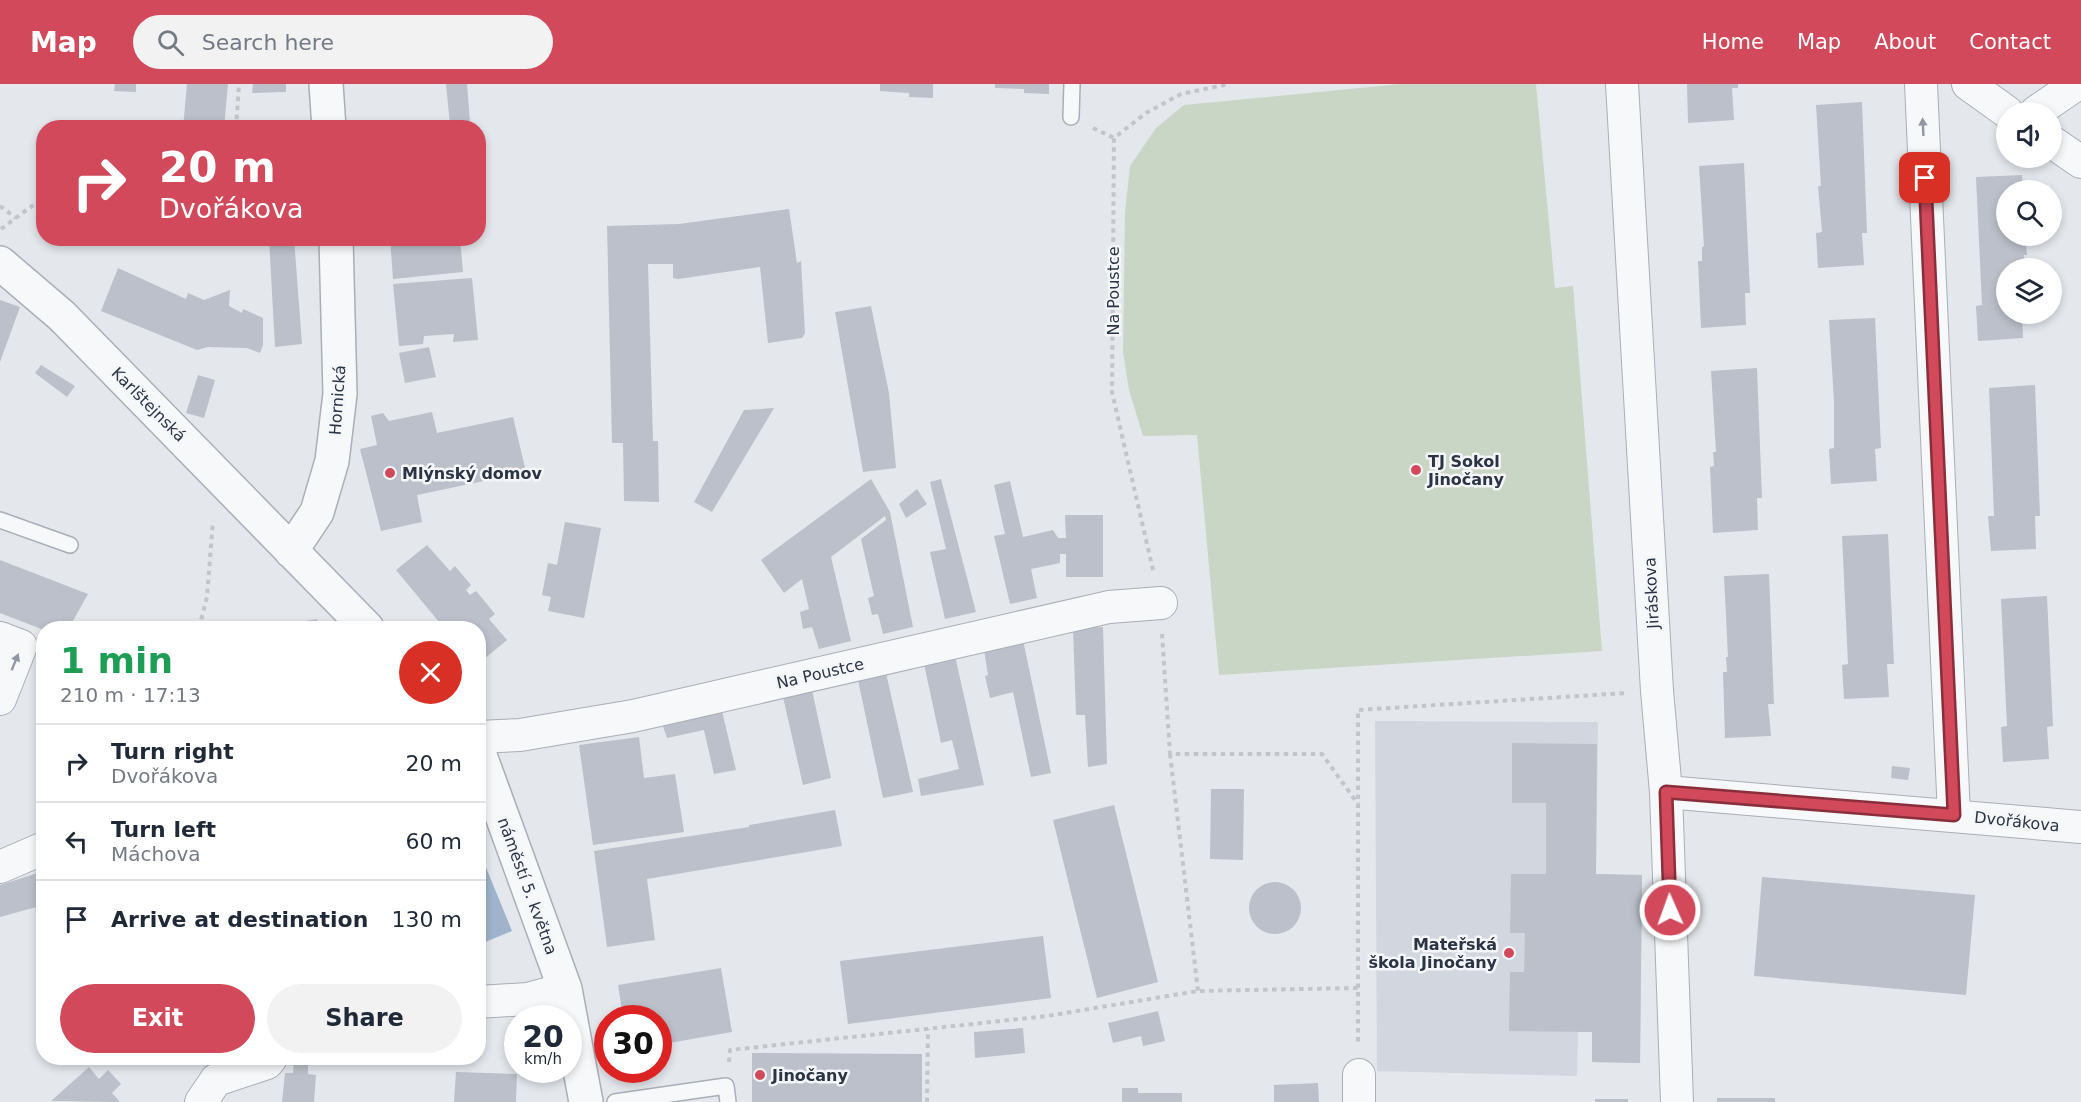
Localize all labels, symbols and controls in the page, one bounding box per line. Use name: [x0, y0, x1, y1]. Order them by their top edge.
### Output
search box: [133, 15, 553, 69]
text: Map: [30, 26, 97, 59]
icon: search: [154, 26, 187, 59]
text: Search here: [202, 30, 334, 55]
text: Home: [1702, 30, 1764, 54]
text: Map: [1797, 30, 1841, 54]
text: About: [1874, 30, 1936, 54]
text: Contact: [1969, 30, 2051, 54]
map controls: [1996, 102, 2062, 324]
button: sound: [1996, 102, 2062, 168]
one-way arrow: [1919, 118, 1928, 137]
text: 20 m: [159, 143, 276, 192]
icon: right: [60, 144, 138, 222]
pin: [1899, 152, 1950, 203]
icon: arrive: [1908, 161, 1941, 194]
button: search: [1996, 180, 2062, 246]
text: Dvořákova: [159, 193, 304, 224]
street label: Na Poustce: [1104, 246, 1123, 336]
button: layers: [1996, 258, 2062, 324]
street label: Karlštejnská: [108, 363, 190, 445]
street label: Hornická: [326, 364, 349, 436]
place label: TJ Sokol Jinočany: [1427, 452, 1504, 489]
marker: TJ Sokol Jinočany: [1409, 463, 1423, 477]
place label: Mlýnský domov: [402, 464, 543, 483]
marker: Mlýnský domov: [383, 466, 397, 480]
street label: Jiráskova: [1640, 557, 1663, 630]
text: 1 min: [60, 640, 173, 681]
button: close: [399, 641, 462, 704]
one-way arrow: [11, 653, 20, 671]
street label: Na Poustce: [775, 654, 866, 693]
text: 210 m · 17:13: [60, 683, 201, 707]
text: Turn right: [111, 739, 234, 764]
icon: right: [60, 747, 93, 780]
text: 20 m: [406, 751, 462, 776]
text: Dvořákova: [111, 764, 218, 788]
street label: Dvořákova: [1973, 808, 2061, 835]
street label: náměstí 5. května: [494, 815, 561, 957]
text: Turn left: [111, 817, 216, 842]
icon: left: [60, 825, 93, 858]
text: 60 m: [406, 829, 462, 854]
text: Máchova: [111, 842, 201, 866]
position arrow: [1638, 878, 1702, 942]
icon: arrive: [60, 903, 93, 936]
text: Arrive at destination: [111, 907, 368, 932]
text: 130 m: [392, 907, 462, 932]
place label: Mateřská škola Jinočany: [1369, 935, 1498, 972]
marker: Mateřská škola Jinočany: [1502, 946, 1516, 960]
button: Exit: [60, 984, 255, 1053]
button: Share: [267, 984, 462, 1053]
speed limit sign: 30: [594, 1005, 672, 1083]
text: 20: [522, 1019, 564, 1054]
text: km/h: [524, 1050, 562, 1068]
place label: Jinočany: [771, 1066, 848, 1085]
marker: Jinočany: [753, 1068, 767, 1082]

